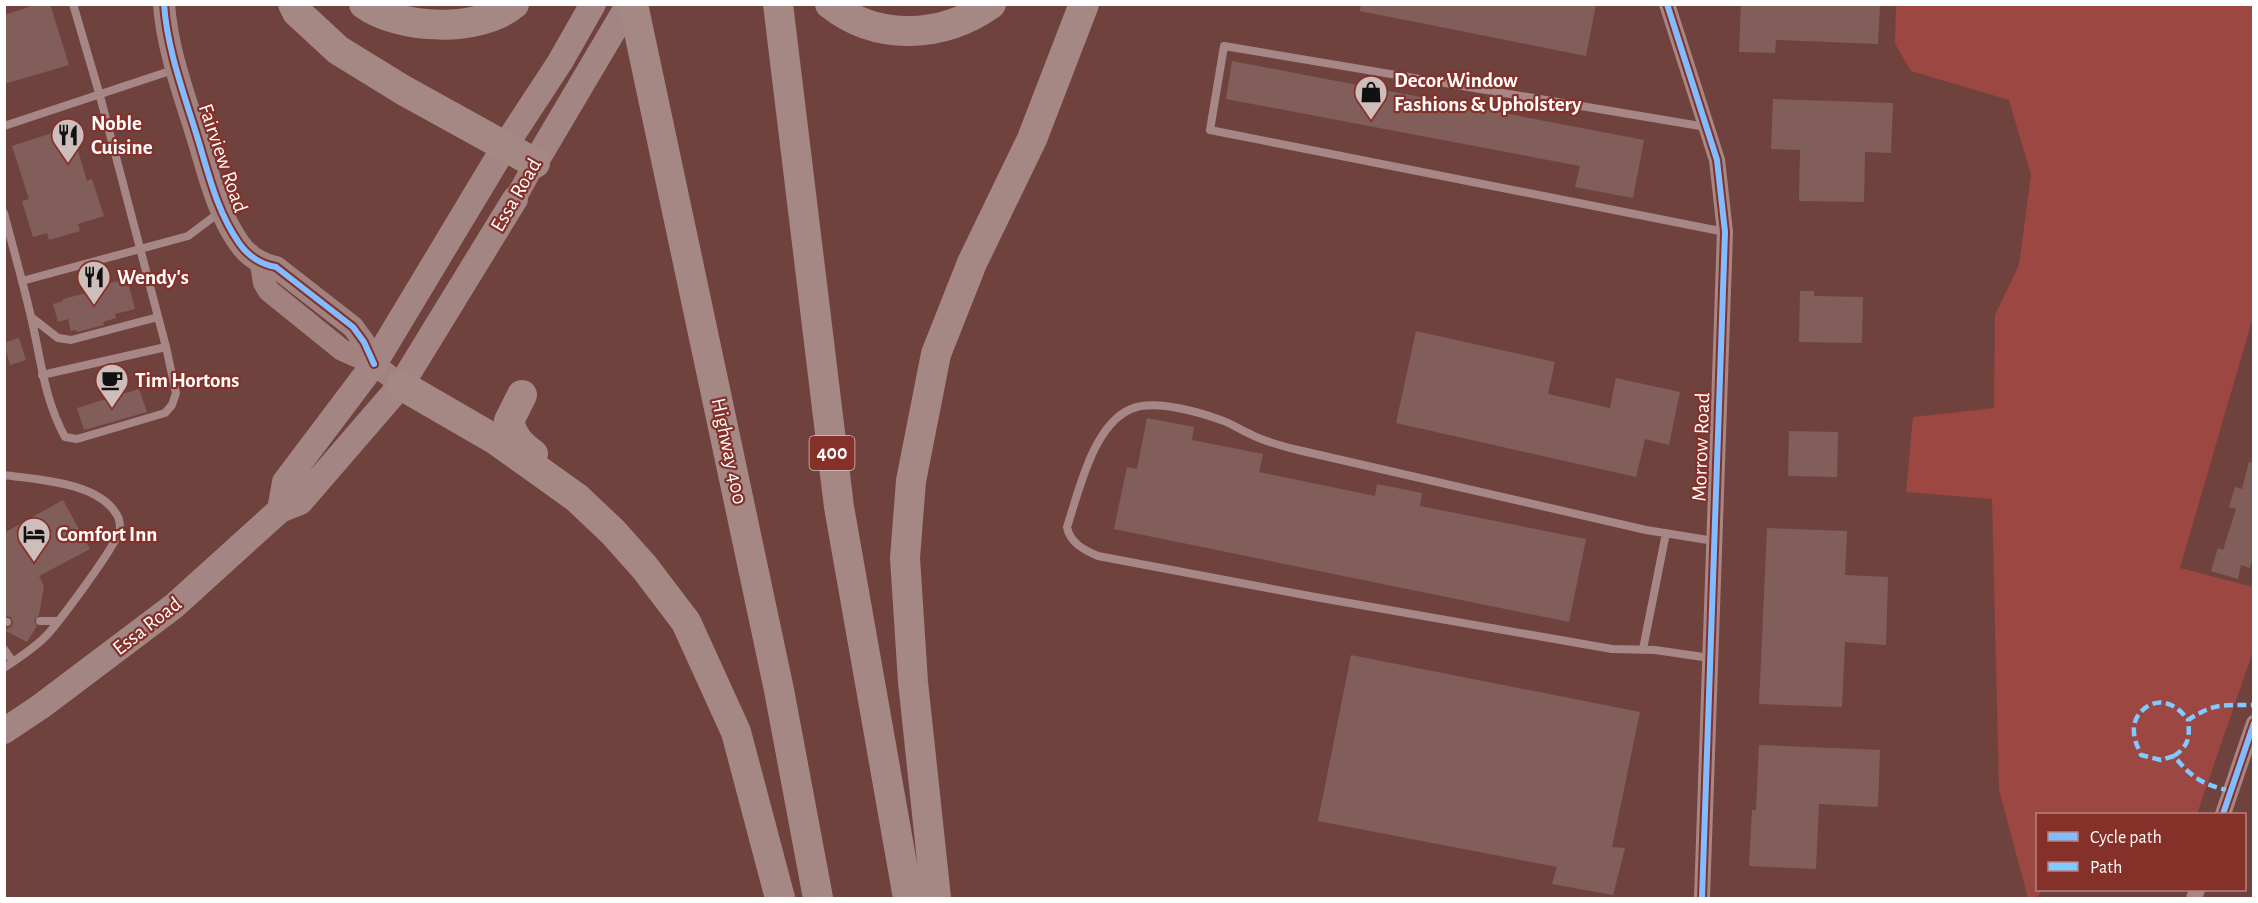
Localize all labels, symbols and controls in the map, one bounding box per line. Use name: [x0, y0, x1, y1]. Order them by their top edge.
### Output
place label: Decor Window Fashions & Upholstery: [1394, 70, 1582, 115]
shop icon: Decor Window Fashions & Upholstery: [1353, 74, 1389, 121]
street label: Fairview Road: [195, 101, 251, 215]
place label: Noble Cuisine: [91, 113, 153, 158]
restaurant icon: Noble Cuisine: [50, 117, 86, 164]
street label: Essa Road: [487, 155, 545, 235]
restaurant icon: Wendy's: [76, 259, 112, 306]
place label: Wendy's: [117, 267, 189, 288]
cafe icon: Tim Hortons: [94, 362, 130, 409]
place label: Tim Hortons: [135, 370, 239, 391]
street label: Morrow Road: [1689, 392, 1713, 502]
street label: Highway 400: [707, 396, 751, 506]
road number: 400: [810, 436, 854, 470]
hotel icon: Comfort Inn: [16, 516, 52, 563]
place label: Comfort Inn: [57, 524, 157, 545]
street label: Essa Road: [109, 593, 185, 659]
legend: [2036, 813, 2246, 891]
text: Cycle path: [2090, 829, 2162, 847]
text: Path: [2090, 859, 2122, 877]

